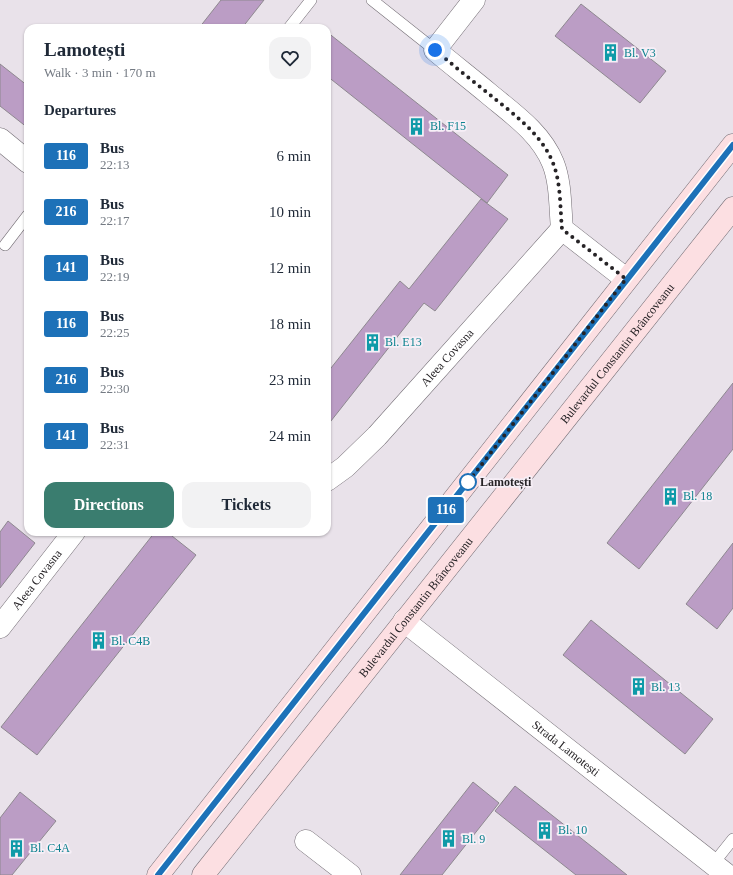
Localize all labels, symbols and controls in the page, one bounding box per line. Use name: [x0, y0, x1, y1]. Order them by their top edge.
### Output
button: heart: [269, 37, 311, 79]
text: Lamotești: [44, 39, 125, 60]
your location: [425, 40, 445, 60]
building icon: Bl. V3: [601, 43, 621, 63]
place label: Bl. V3: [624, 46, 656, 60]
text: Walk · 3 min · 170 m: [44, 65, 156, 80]
text: Departures: [44, 102, 116, 118]
building icon: Bl. F15: [407, 116, 427, 136]
place label: Bl. F15: [430, 119, 466, 133]
text: Bus: [100, 140, 124, 156]
text: 116: [56, 148, 76, 163]
text: 6 min: [276, 148, 311, 164]
text: 22:13: [100, 157, 130, 172]
text: Bus: [100, 196, 124, 212]
text: 216: [56, 204, 77, 219]
text: 10 min: [269, 204, 311, 220]
text: 22:17: [100, 213, 130, 228]
text: Bus: [100, 252, 124, 268]
text: 141: [56, 260, 77, 275]
text: 12 min: [269, 260, 311, 276]
text: 22:19: [100, 269, 130, 284]
street label: Bulevardul Constantin Brâncoveanu: [557, 281, 677, 426]
text: Bus: [100, 308, 124, 324]
text: 116: [56, 316, 76, 331]
text: 18 min: [269, 316, 311, 332]
text: 22:25: [100, 325, 130, 340]
street label: Aleea Covasna: [418, 325, 477, 389]
building icon: Bl. E13: [362, 332, 382, 352]
place label: Bl. E13: [385, 335, 422, 349]
text: Bus: [100, 364, 124, 380]
text: 216: [56, 372, 77, 387]
text: 23 min: [269, 372, 311, 388]
text: 22:30: [100, 381, 130, 396]
text: Bus: [100, 420, 124, 436]
text: 141: [56, 428, 77, 443]
text: 24 min: [269, 428, 311, 444]
text: 22:31: [100, 437, 130, 452]
marker: Lamotești: [459, 473, 477, 491]
place label: Lamotești: [480, 475, 532, 490]
button: Directions: [44, 482, 174, 528]
button: Tickets: [182, 482, 311, 528]
building icon: Bl. 18: [660, 486, 680, 506]
place label: Bl. 18: [683, 489, 712, 503]
line badge: 116: [423, 497, 469, 523]
text: 116: [436, 502, 456, 517]
street label: Bulevardul Constantin Brâncoveanu: [356, 534, 476, 680]
street label: Aleea Covasna: [9, 546, 65, 613]
building icon: Bl. C4B: [88, 631, 108, 651]
place label: Bl. C4B: [111, 634, 150, 648]
building icon: Bl. 13: [628, 677, 648, 697]
place label: Bl. 13: [651, 680, 680, 694]
street label: Strada Lamotești: [529, 718, 603, 780]
building icon: Bl. 10: [535, 820, 555, 840]
place label: Bl. 10: [558, 823, 587, 837]
building icon: Bl. 9: [439, 829, 459, 849]
place label: Bl. 9: [462, 832, 485, 846]
building icon: Bl. C4A: [7, 838, 27, 858]
place label: Bl. C4A: [30, 841, 70, 855]

